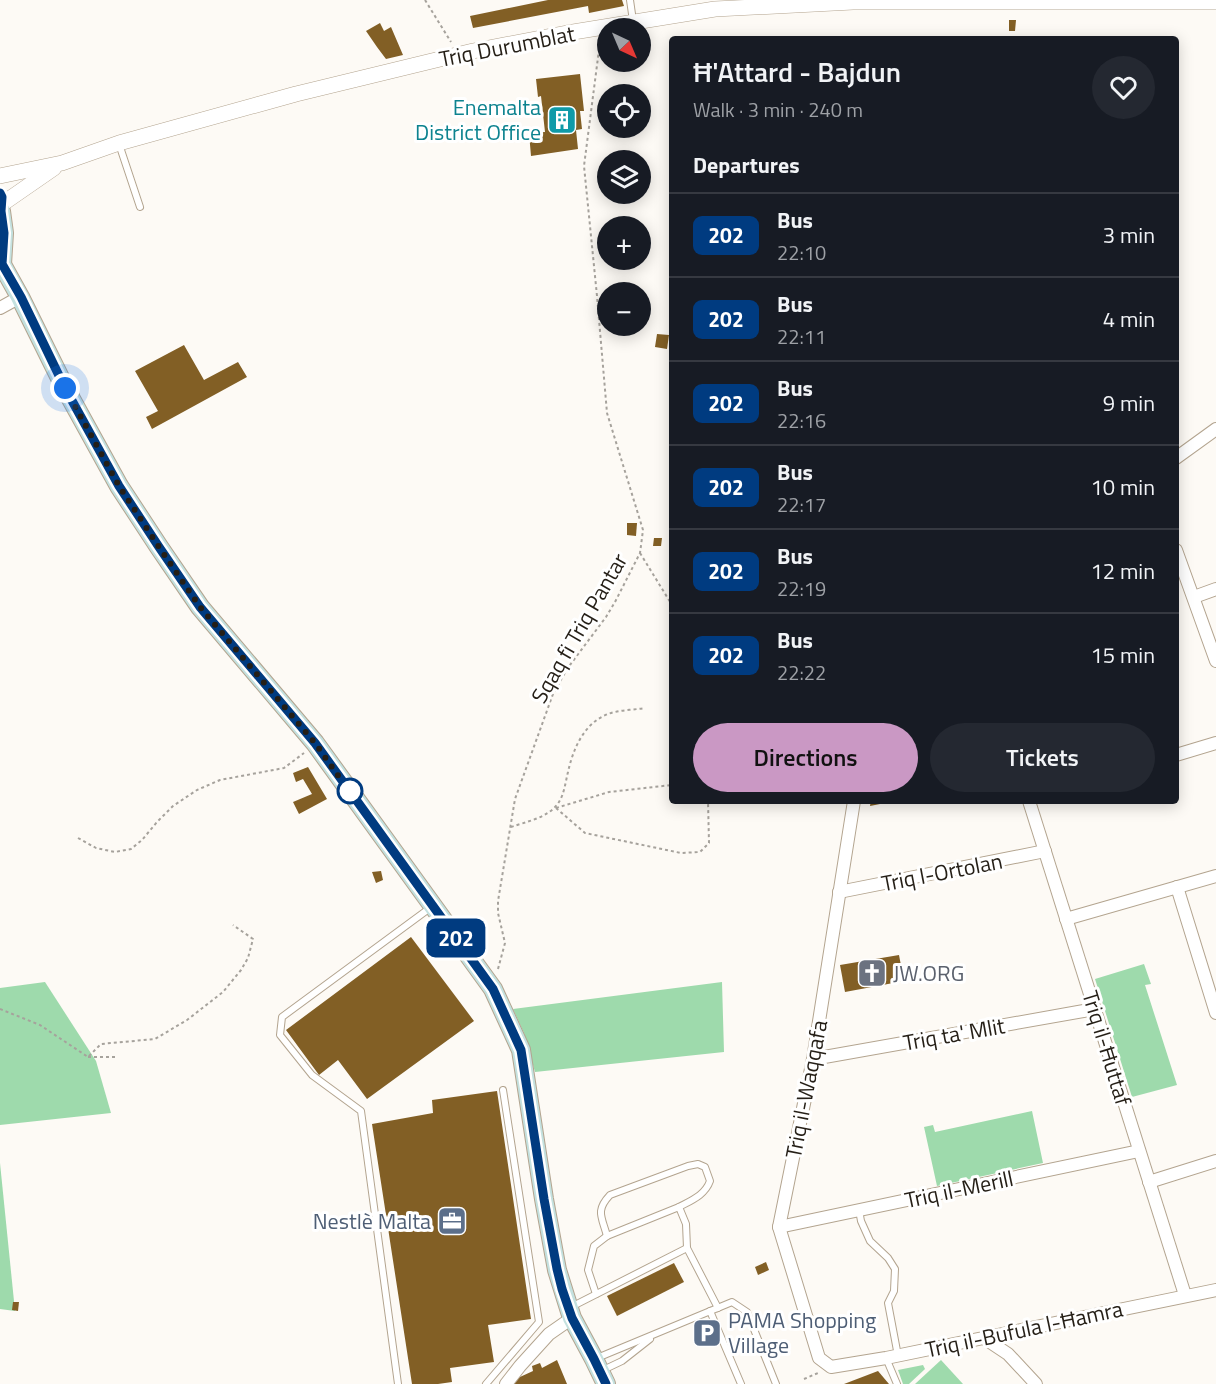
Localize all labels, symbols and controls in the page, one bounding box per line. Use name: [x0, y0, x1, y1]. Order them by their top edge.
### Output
street label: Triq Durumblat: [436, 16, 578, 76]
north arrow: [597, 18, 651, 72]
map controls: [597, 18, 651, 336]
text: Ħ'Attard - Bajdun: [693, 50, 901, 93]
button: heart: [1092, 56, 1155, 119]
button: locate: [597, 84, 651, 138]
place label: Enemalta District Office: [415, 90, 541, 149]
text: Walk · 3 min · 240 m: [693, 94, 863, 125]
building icon: Enemalta District Office: [546, 104, 578, 136]
text: Departures: [693, 148, 800, 182]
button: layers: [597, 150, 651, 204]
text: Bus: [777, 203, 813, 237]
button: +: [597, 216, 651, 270]
text: 3 min: [1103, 218, 1155, 252]
text: 202: [708, 219, 744, 251]
text: 22:10: [777, 237, 826, 268]
button: −: [597, 282, 651, 336]
text: Bus: [777, 287, 813, 321]
text: 4 min: [1103, 302, 1155, 336]
text: 202: [708, 303, 744, 335]
text: 22:11: [777, 321, 826, 352]
text: Bus: [777, 371, 813, 405]
your location: [50, 373, 80, 403]
text: 9 min: [1103, 386, 1155, 420]
text: 202: [708, 387, 744, 419]
text: 22:16: [777, 405, 826, 436]
text: Bus: [777, 455, 813, 489]
text: 10 min: [1090, 470, 1155, 504]
text: 202: [708, 471, 744, 503]
text: 22:17: [777, 489, 826, 520]
text: Bus: [777, 539, 813, 573]
street label: Sqaq fi Triq Pantar: [522, 546, 636, 709]
text: 12 min: [1090, 554, 1155, 588]
text: 202: [708, 555, 744, 587]
text: 22:19: [777, 573, 826, 604]
text: Bus: [777, 623, 813, 657]
text: 15 min: [1090, 638, 1155, 672]
text: 202: [708, 639, 744, 671]
text: 22:22: [777, 657, 826, 688]
button: Directions: [693, 723, 918, 792]
button: Tickets: [930, 723, 1155, 792]
unlabelled marker: [337, 778, 363, 804]
street label: Triq l-Ortolan: [879, 844, 1005, 900]
line badge: 202: [422, 918, 490, 958]
text: 202: [438, 922, 474, 954]
place label: JW.ORG: [893, 956, 964, 990]
church icon: JW.ORG: [856, 957, 888, 989]
street label: Triq il-Ħuttaf: [1073, 986, 1141, 1110]
street label: Triq ta' Mlit: [900, 1008, 1008, 1060]
street label: Triq il-Waqqafa: [776, 1017, 836, 1161]
street label: Triq il-Merill: [902, 1161, 1016, 1217]
place label: Nestlè Malta: [313, 1204, 431, 1238]
office icon: Nestlè Malta: [436, 1205, 468, 1237]
street label: Triq il-Bufula l-Ħamra: [922, 1291, 1126, 1367]
place label: PAMA Shopping Village: [728, 1303, 876, 1362]
parking icon: PAMA Shopping Village: [691, 1317, 723, 1349]

